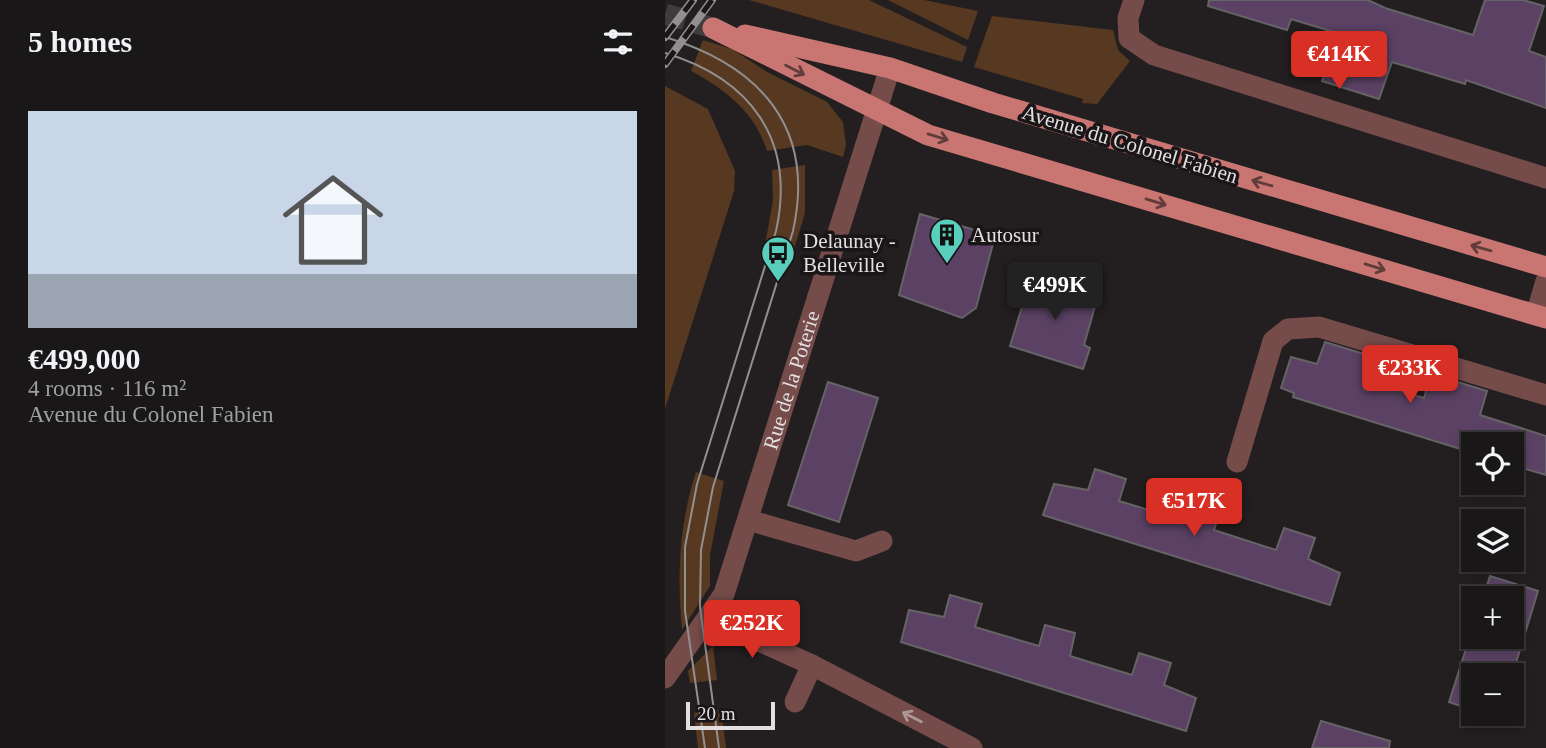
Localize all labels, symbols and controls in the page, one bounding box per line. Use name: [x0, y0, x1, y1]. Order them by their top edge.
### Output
icon: filters: [599, 23, 637, 61]
text: 5 homes: [28, 25, 132, 58]
pin: €414K: [1290, 32, 1388, 91]
text: €414K: [1307, 41, 1371, 66]
one-way arrow: [784, 64, 805, 78]
street label: Avenue du Colonel Fabien: [1019, 100, 1241, 188]
one-way arrow: [927, 132, 949, 145]
icon: home: [270, 157, 396, 283]
one-way arrow: [1252, 176, 1274, 189]
one-way arrow: [1145, 197, 1167, 210]
building icon: Autosur: [928, 216, 966, 265]
place label: Autosur: [971, 223, 1039, 247]
place label: Delaunay - Belleville: [803, 229, 896, 277]
bus stop icon: Delaunay - Belleville: [759, 234, 797, 283]
one-way arrow: [1470, 241, 1492, 254]
one-way arrow: [1363, 261, 1385, 274]
pin: €499K: [1006, 262, 1104, 322]
text: €499K: [1023, 272, 1087, 297]
street label: Rue de la Poterie: [758, 308, 825, 452]
text: €499,000: [28, 342, 141, 375]
pin: €233K: [1361, 346, 1459, 405]
text: €233K: [1378, 355, 1442, 380]
text: 4 rooms · 116 m²: [28, 376, 186, 401]
text: Avenue du Colonel Fabien: [28, 402, 274, 427]
map controls: [1461, 432, 1524, 726]
button: locate: [1461, 432, 1524, 495]
pin: €517K: [1145, 478, 1243, 538]
text: €517K: [1162, 488, 1226, 513]
button: layers: [1461, 509, 1524, 572]
button: +: [1461, 586, 1524, 649]
pin: €252K: [703, 600, 801, 660]
text: €252K: [720, 610, 784, 635]
button: −: [1461, 663, 1524, 726]
scale bar: [686, 699, 775, 731]
text: 20 m: [697, 703, 736, 724]
one-way arrow: [902, 709, 923, 723]

